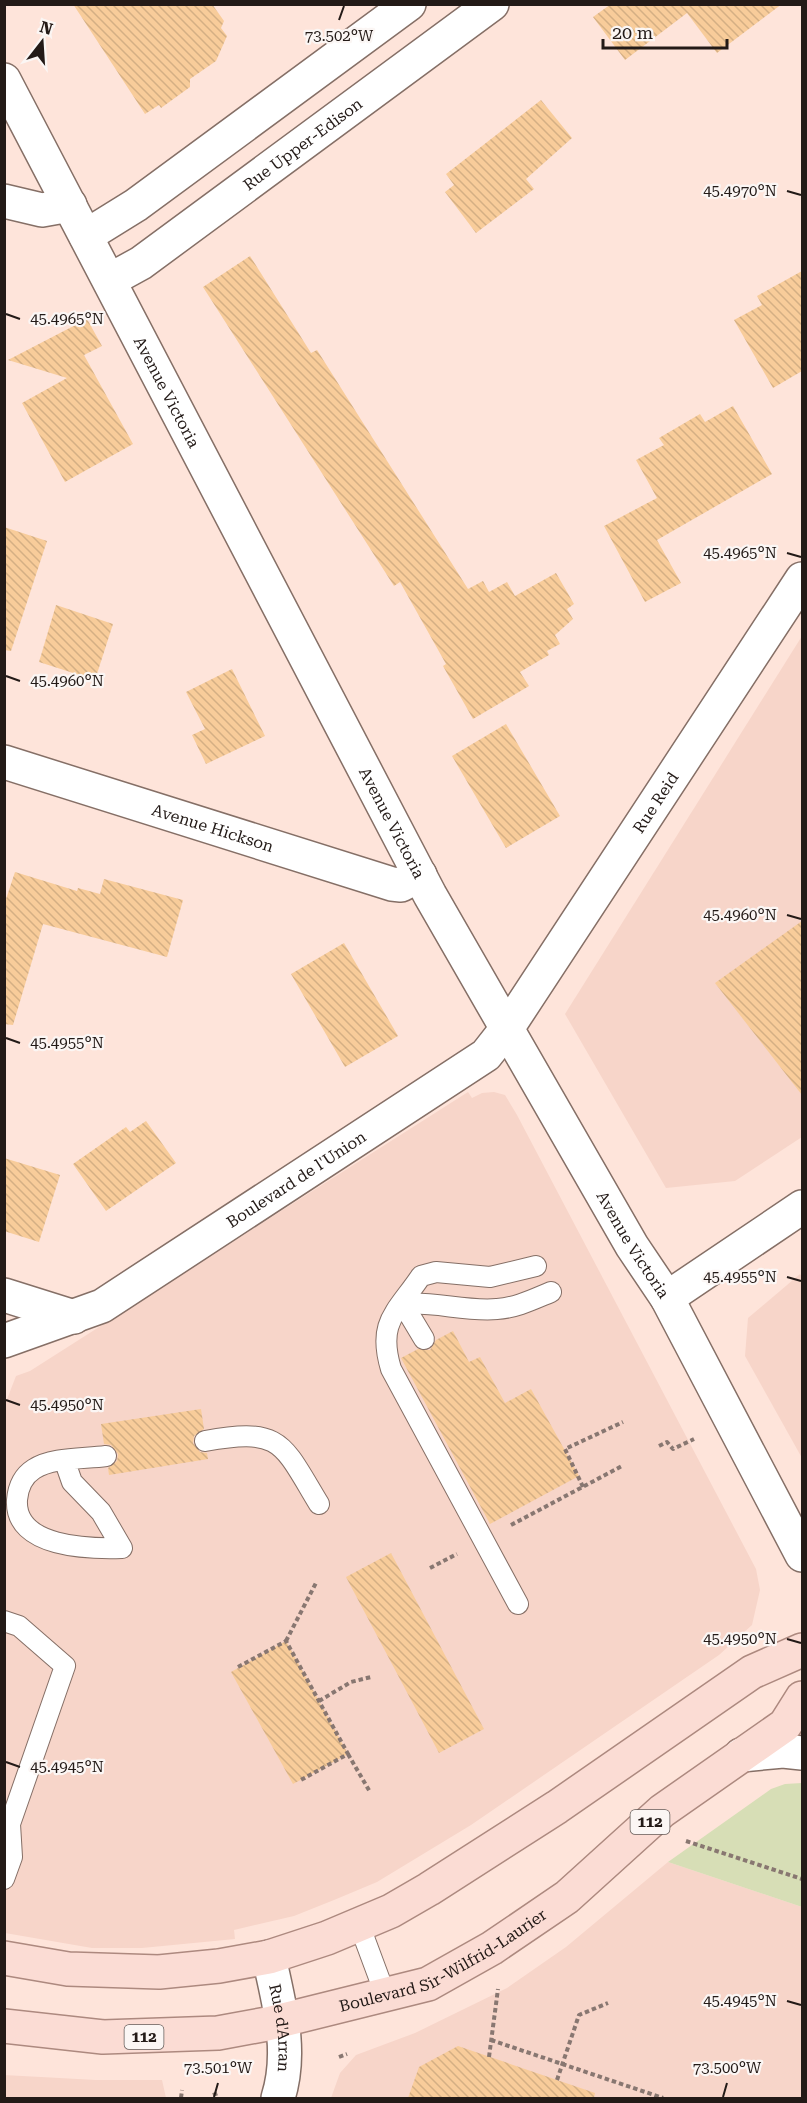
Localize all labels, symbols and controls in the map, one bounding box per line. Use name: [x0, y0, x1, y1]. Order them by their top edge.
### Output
north arrow: [12, 12, 72, 72]
scale bar: [603, 12, 728, 50]
text: N: [38, 17, 55, 39]
text: 20 m: [612, 22, 653, 43]
text: 73.502°W: [305, 27, 374, 45]
street label: Rue Upper-Edison: [239, 94, 366, 194]
text: 45.4970°N: [703, 182, 777, 200]
text: 45.4965°N: [30, 310, 104, 328]
street label: Avenue Victoria: [130, 333, 204, 451]
text: 45.4965°N: [703, 544, 777, 562]
text: 45.4960°N: [30, 672, 104, 690]
street label: Avenue Victoria: [355, 764, 429, 882]
street label: Rue Reid: [629, 769, 683, 837]
street label: Avenue Hickson: [150, 800, 276, 856]
text: 45.4960°N: [703, 906, 777, 924]
text: 45.4955°N: [30, 1034, 104, 1052]
street label: Boulevard de l'Union: [223, 1127, 370, 1232]
street label: Avenue Victoria: [592, 1188, 674, 1302]
text: 45.4955°N: [703, 1268, 777, 1286]
text: 45.4950°N: [30, 1396, 104, 1414]
text: 45.4950°N: [703, 1630, 777, 1648]
text: 45.4945°N: [30, 1758, 104, 1776]
road number: 112: [630, 1810, 670, 1834]
street label: Boulevard Sir-Wilfrid-Laurier: [337, 1905, 550, 2016]
street label: Rue d'Arran: [265, 1982, 294, 2073]
text: 45.4945°N: [703, 1992, 777, 2010]
road number: 112: [124, 2025, 164, 2049]
text: 73.501°W: [184, 2059, 253, 2077]
text: 73.500°W: [693, 2059, 762, 2077]

